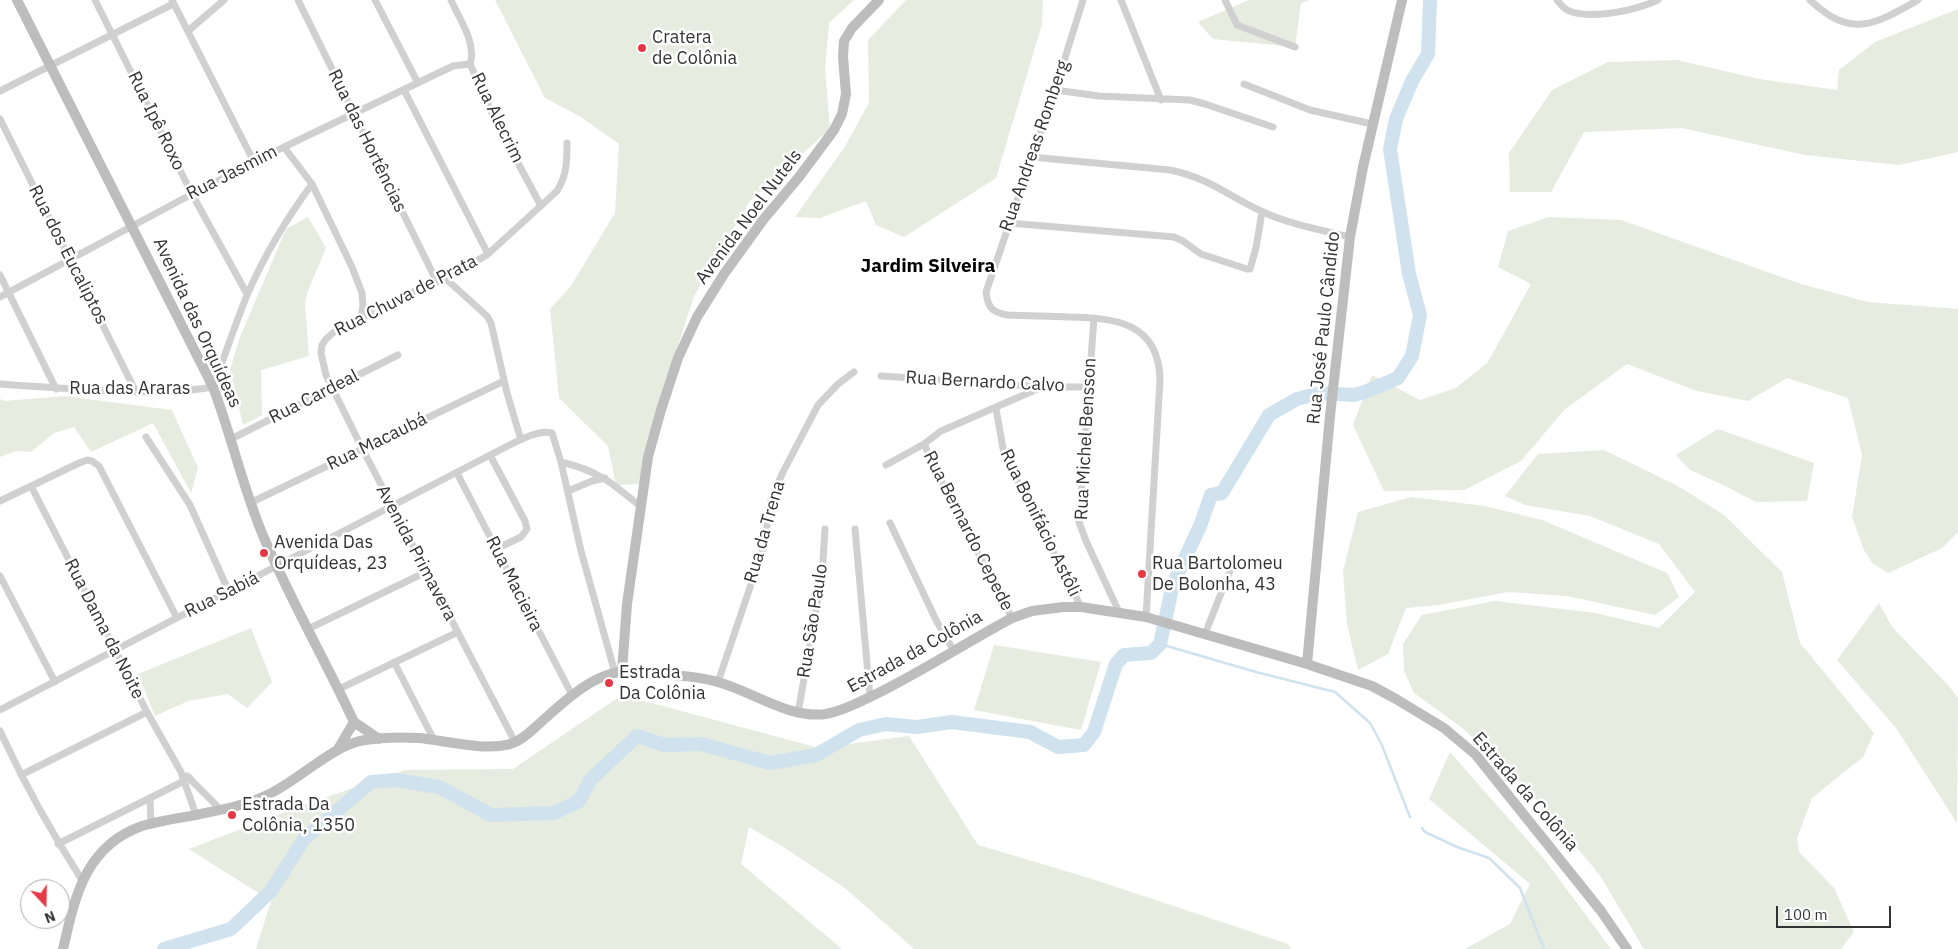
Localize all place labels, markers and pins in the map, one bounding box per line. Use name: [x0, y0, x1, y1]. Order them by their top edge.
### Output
place label: Cratera de Colônia: [652, 27, 737, 70]
marker: Cratera de Colônia: [636, 42, 648, 54]
place label: Avenida Das Orquídeas, 23: [274, 532, 388, 574]
marker: Avenida Das Orquídeas, 23: [258, 547, 270, 559]
place label: Rua Bartolomeu De Bolonha, 43: [1152, 553, 1283, 596]
marker: Rua Bartolomeu De Bolonha, 43: [1136, 568, 1148, 580]
place label: Estrada Da Colônia: [619, 662, 706, 704]
marker: Estrada Da Colônia: [603, 677, 615, 689]
place label: Estrada Da Colônia, 1350: [242, 794, 355, 836]
marker: Estrada Da Colônia, 1350: [226, 809, 238, 821]

